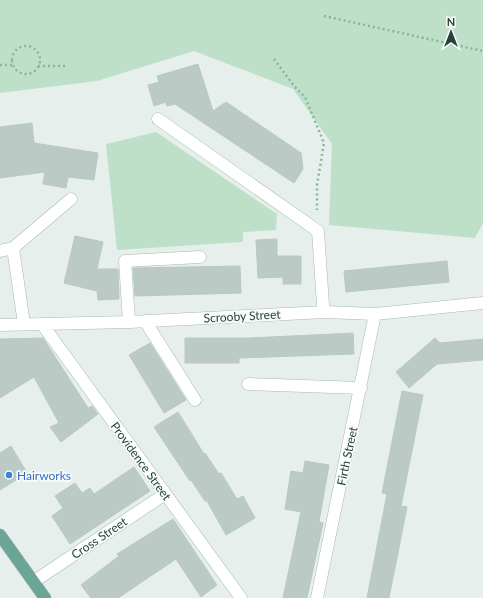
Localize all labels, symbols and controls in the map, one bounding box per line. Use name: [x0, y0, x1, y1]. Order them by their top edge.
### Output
north arrow: [431, 12, 471, 52]
text: N: [447, 15, 455, 28]
street label: Scrooby Street: [203, 306, 282, 326]
street label: Providence Street: [108, 419, 175, 504]
street label: Firth Street: [333, 425, 361, 487]
place label: Hairworks: [17, 468, 71, 483]
marker: Hairworks: [4, 470, 14, 480]
street label: Cross Street: [68, 514, 130, 562]

